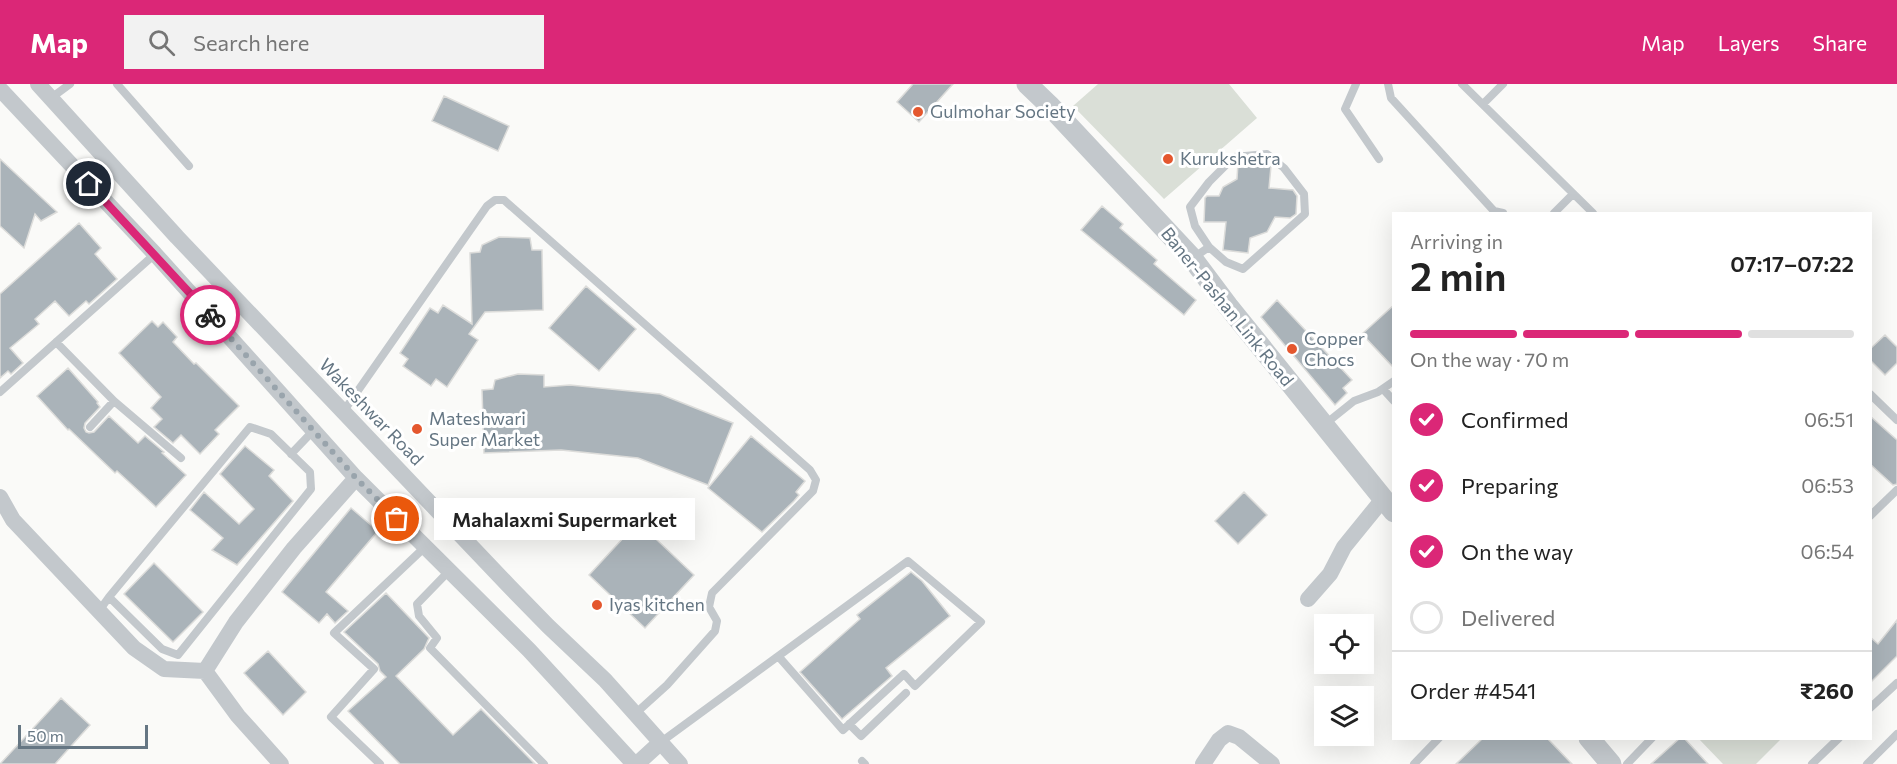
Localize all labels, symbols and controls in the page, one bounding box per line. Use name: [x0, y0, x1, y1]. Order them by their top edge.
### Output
search box: [124, 15, 544, 69]
text: Map: [30, 25, 88, 59]
icon: search: [145, 26, 178, 59]
text: Search here: [193, 29, 309, 56]
text: Map: [1641, 30, 1685, 55]
text: Layers: [1718, 30, 1780, 55]
text: Share: [1813, 30, 1867, 55]
place label: Gulmohar Society: [930, 100, 1076, 122]
marker: Gulmohar Society: [911, 105, 925, 119]
place label: Kurukshetra: [1180, 147, 1281, 169]
marker: Kurukshetra: [1161, 152, 1175, 166]
pin: [63, 158, 114, 209]
icon: home: [72, 167, 105, 200]
street label: Baner-Pashan Link Road: [1157, 222, 1299, 390]
text: Arriving in: [1410, 229, 1503, 253]
text: 07:17–07:22: [1730, 250, 1854, 277]
text: 2 min: [1410, 251, 1507, 299]
courier: [180, 285, 240, 345]
icon: bike: [194, 299, 227, 332]
place label: Copper Chocs: [1304, 327, 1365, 370]
marker: Copper Chocs: [1285, 342, 1299, 356]
text: On the way · 70 m: [1410, 347, 1569, 371]
street label: Wakeshwar Road: [315, 353, 428, 469]
icon: check: [1410, 403, 1443, 436]
text: Confirmed: [1461, 406, 1568, 433]
place label: Mateshwari Super Market: [429, 407, 540, 450]
text: 06:51: [1804, 407, 1854, 431]
marker: Mateshwari Super Market: [410, 422, 424, 436]
icon: check: [1410, 469, 1443, 502]
text: Preparing: [1461, 472, 1558, 499]
text: 06:53: [1801, 473, 1854, 497]
pin: [371, 493, 422, 544]
callout: Mahalaxmi Supermarket: [433, 498, 694, 540]
icon: bag: [380, 502, 413, 535]
text: Mahalaxmi Supermarket: [452, 507, 677, 531]
icon: check: [1410, 535, 1443, 568]
text: On the way: [1461, 538, 1573, 565]
text: 06:54: [1801, 539, 1854, 563]
place label: Iyas kitchen: [609, 593, 705, 615]
marker: Iyas kitchen: [590, 598, 604, 612]
text: Delivered: [1461, 604, 1555, 631]
map controls: [1314, 614, 1374, 746]
button: locate: [1314, 614, 1374, 674]
text: Order #4541: [1410, 677, 1537, 704]
text: ₹260: [1800, 677, 1854, 704]
button: layers: [1314, 686, 1374, 746]
scale bar: [18, 722, 148, 750]
text: 50 m: [27, 726, 64, 745]

